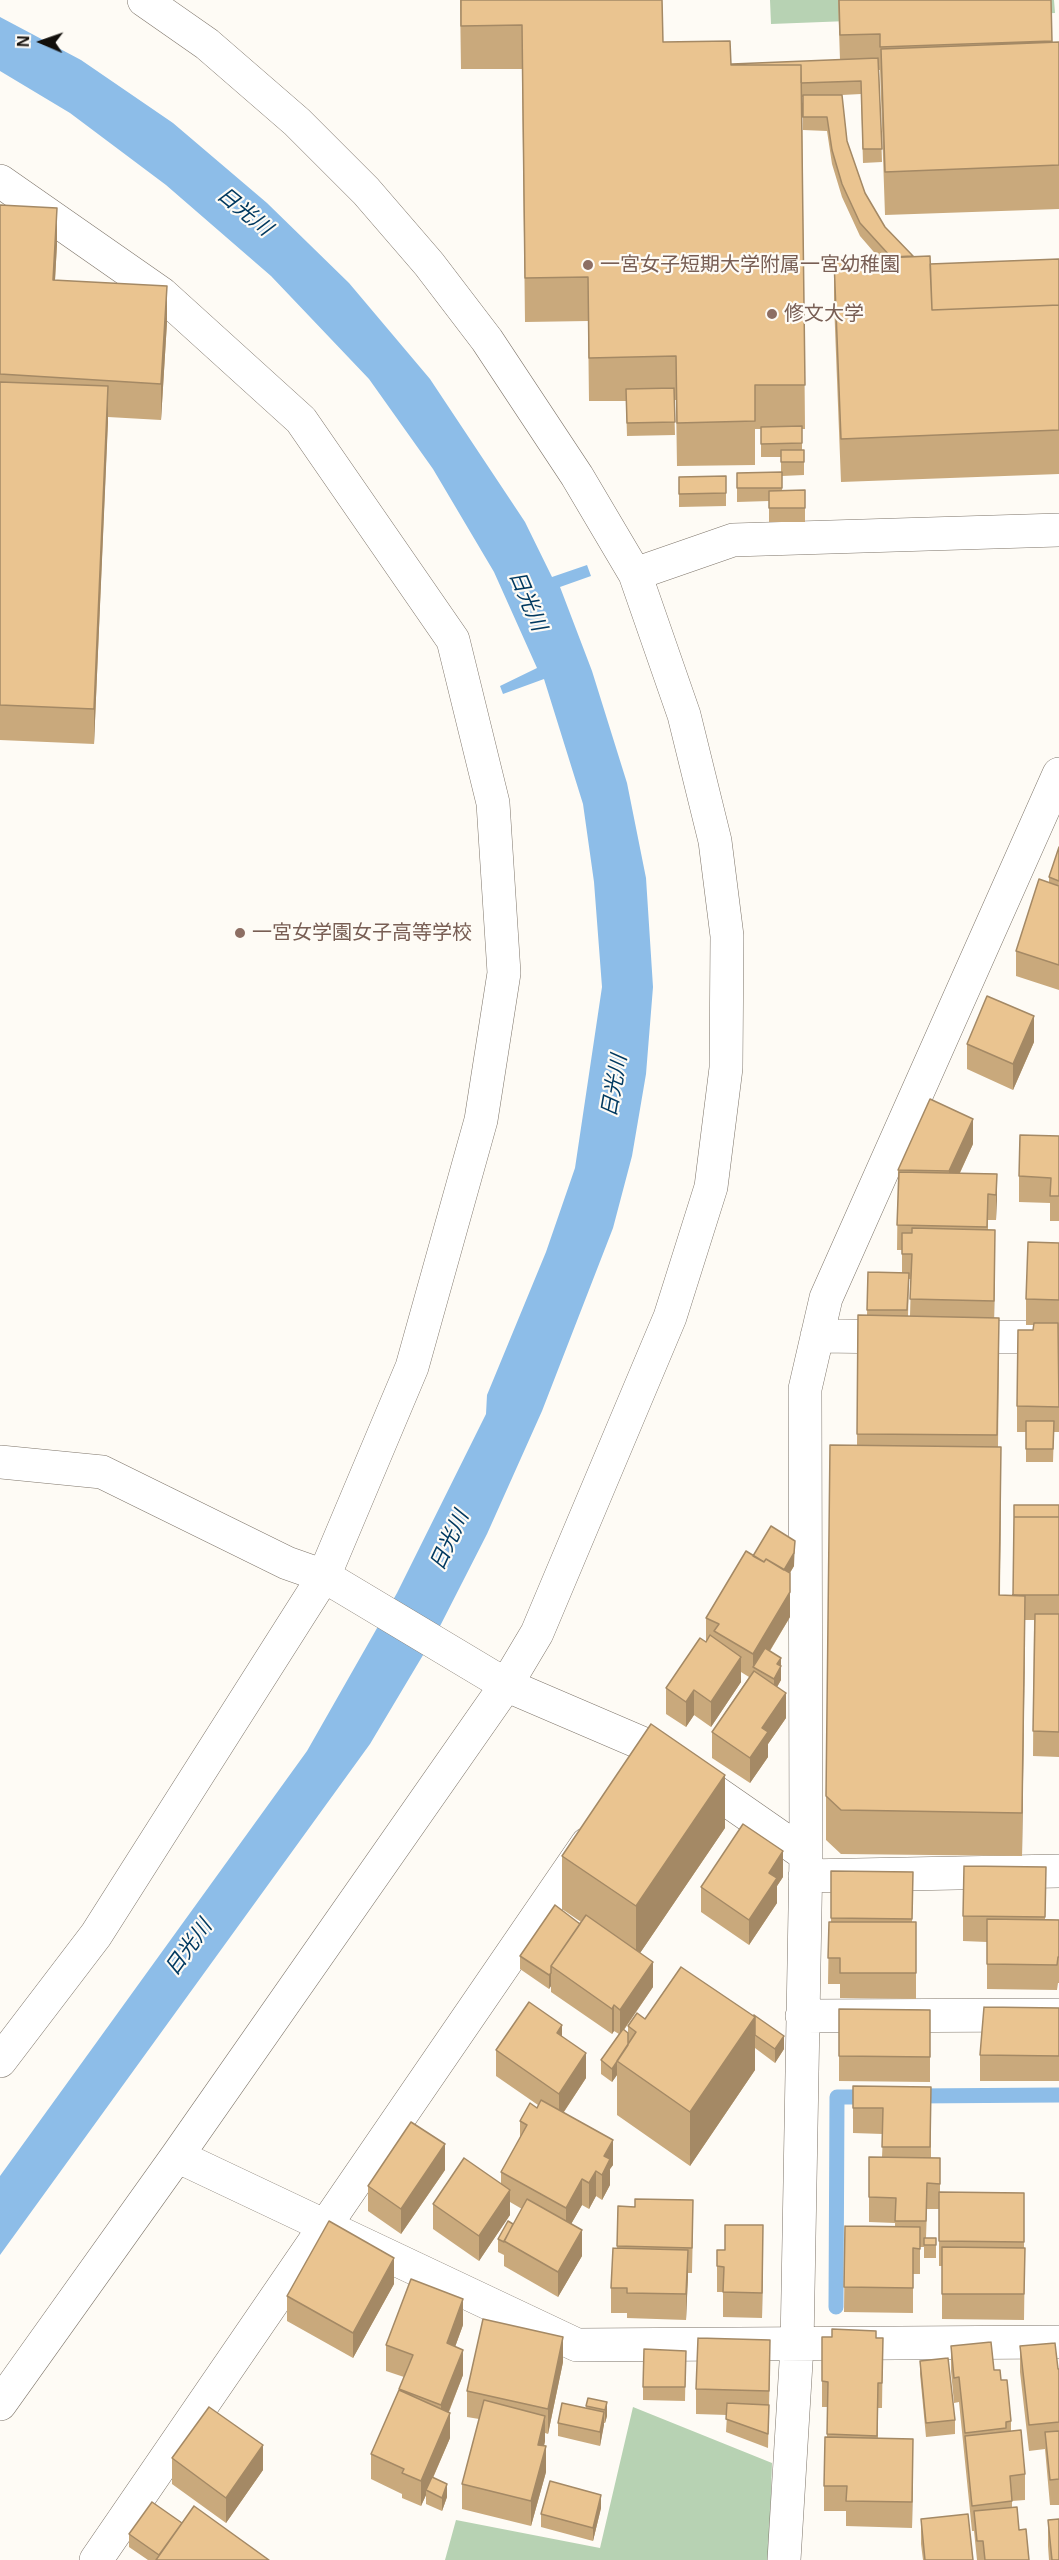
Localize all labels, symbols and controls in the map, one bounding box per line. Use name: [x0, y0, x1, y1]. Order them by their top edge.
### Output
north arrow: [12, 12, 72, 72]
text: N: [15, 35, 32, 47]
water label: 日光川: [212, 182, 276, 242]
place label: 一宮女子短期大学附属一宮幼稚園: [600, 253, 900, 277]
marker: 一宮女子短期大学附属一宮幼稚園: [581, 258, 595, 272]
place label: 修文大学: [784, 302, 864, 326]
marker: 修文大学: [765, 307, 779, 321]
water label: 日光川: [503, 567, 551, 635]
place label: 一宮女学園女子高等学校: [252, 921, 472, 945]
marker: 一宮女学園女子高等学校: [233, 926, 247, 940]
water label: 日光川: [597, 1053, 633, 1119]
water label: 日光川: [425, 1507, 475, 1575]
water label: 日光川: [160, 1915, 218, 1981]

